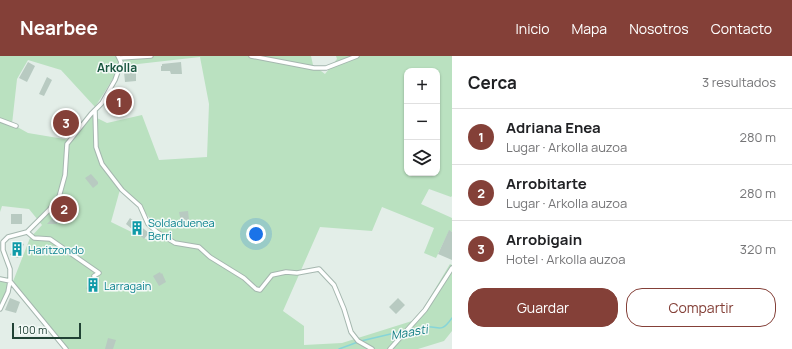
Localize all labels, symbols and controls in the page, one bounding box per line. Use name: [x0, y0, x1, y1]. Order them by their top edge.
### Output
text: Nearbee: [20, 15, 98, 41]
text: Inicio: [516, 19, 550, 38]
text: Mapa: [572, 19, 607, 38]
text: Nosotros: [629, 19, 689, 38]
text: Contacto: [711, 19, 772, 38]
district label: Arkolla: [97, 59, 137, 76]
map controls: [404, 68, 440, 176]
button: +: [404, 68, 440, 104]
text: Cerca: [468, 71, 517, 94]
text: 3 resultados: [702, 73, 776, 91]
pin: 1: [106, 87, 132, 117]
button: −: [404, 104, 440, 140]
pin: 3: [53, 108, 79, 138]
text: Adriana Enea: [506, 117, 601, 138]
text: 1: [478, 128, 484, 146]
text: 280 m: [739, 128, 776, 146]
text: Lugar · Arkolla auzoa: [506, 138, 627, 156]
button: layers: [404, 140, 440, 176]
text: Arrobitarte: [506, 173, 587, 194]
text: 2: [477, 184, 485, 202]
text: 280 m: [739, 184, 776, 202]
pin: 2: [51, 194, 77, 224]
text: Lugar · Arkolla auzoa: [506, 194, 627, 212]
place label: Soldaduenea Berri: [148, 215, 215, 243]
building icon: Soldaduenea Berri: [129, 220, 145, 236]
your location: [246, 224, 266, 244]
text: Arrobigain: [506, 229, 582, 250]
text: 3: [477, 240, 485, 258]
text: 320 m: [740, 240, 776, 258]
building icon: Haritzondo: [9, 241, 25, 257]
place label: Haritzondo: [28, 242, 84, 257]
text: Hotel · Arkolla auzoa: [506, 250, 625, 268]
building icon: Larragain: [85, 277, 101, 293]
place label: Larragain: [104, 278, 151, 293]
button: Guardar: [468, 288, 618, 327]
button: Compartir: [626, 288, 776, 327]
water label: Maasti: [389, 320, 431, 344]
scale bar: [12, 321, 81, 340]
text: 100 m: [18, 322, 47, 337]

